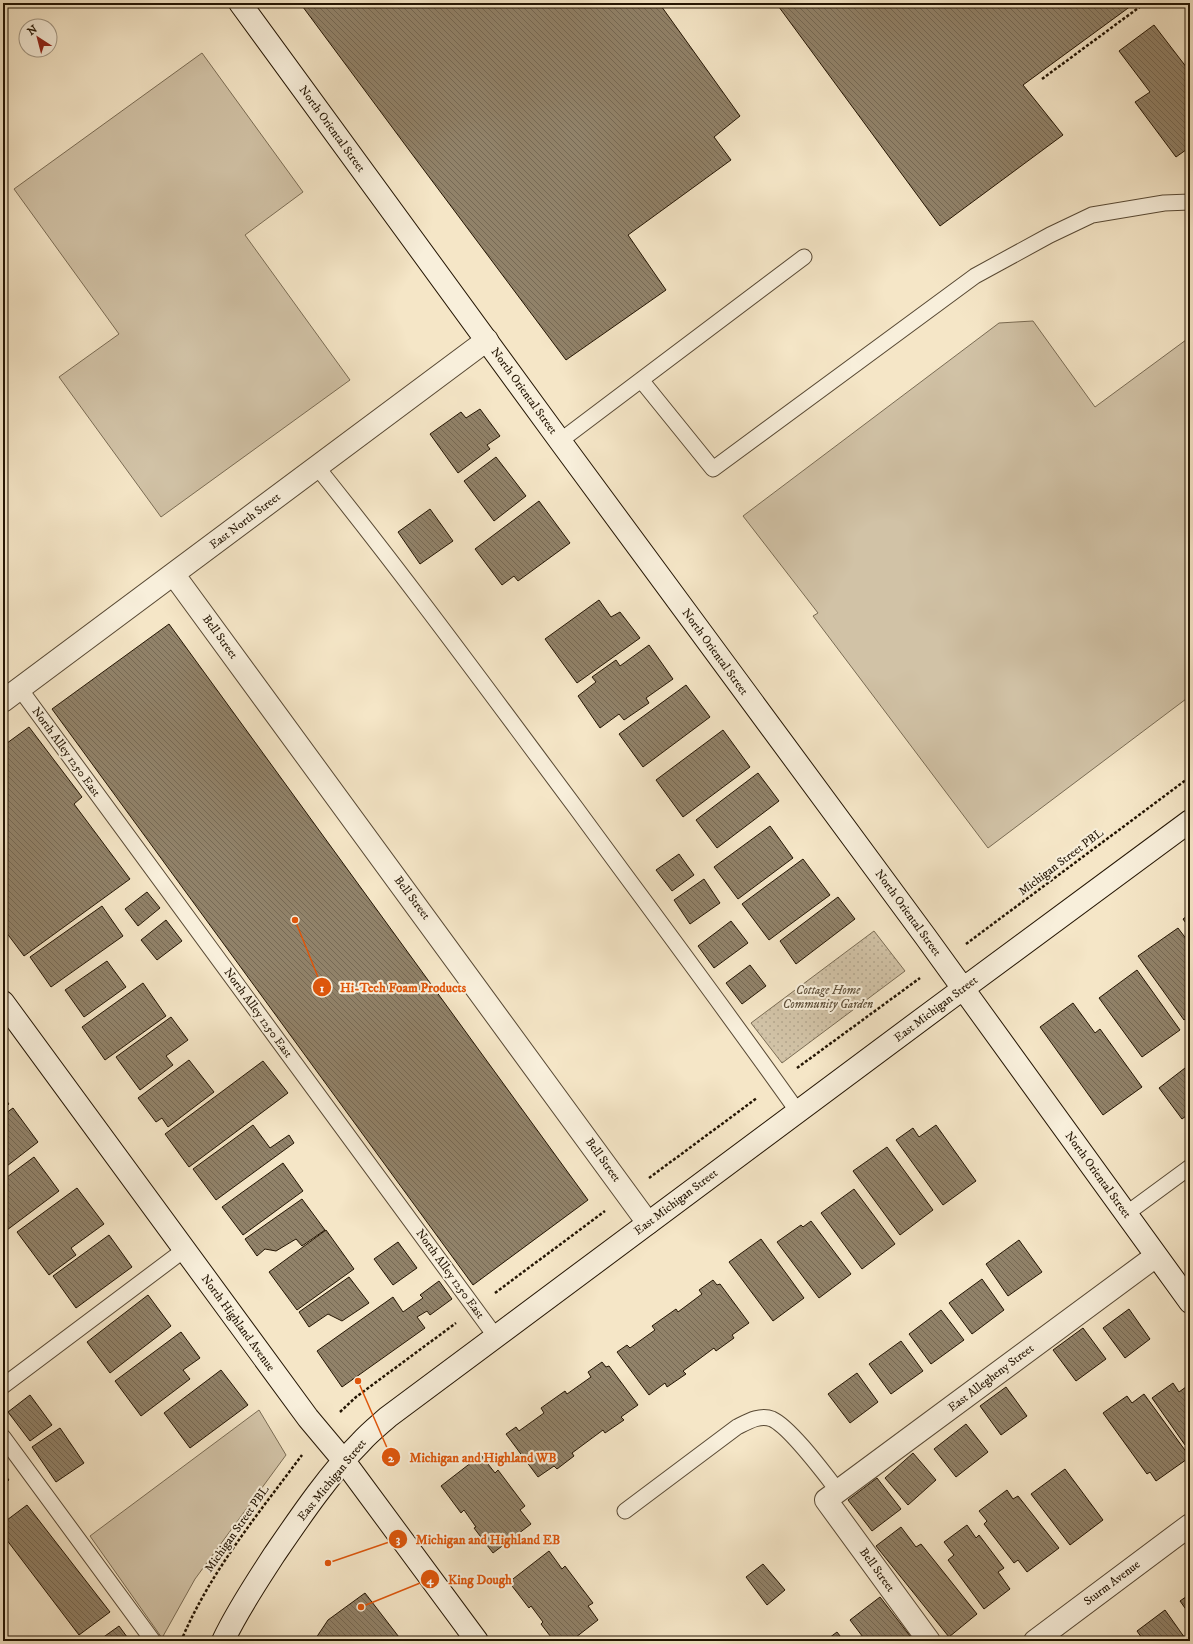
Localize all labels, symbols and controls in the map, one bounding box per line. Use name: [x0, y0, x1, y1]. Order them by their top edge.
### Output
north arrow: [18, 18, 58, 58]
text: N: [25, 22, 40, 39]
street label: North Oriental Street: [296, 83, 369, 175]
street label: North Oriental Street: [488, 345, 561, 437]
street label: East North Street: [207, 489, 284, 553]
street label: North Oriental Street: [679, 606, 752, 698]
street label: Bell Street: [199, 612, 241, 662]
street label: North Alley 1250 East: [28, 704, 104, 800]
street label: Michigan Street PBL: [1016, 825, 1107, 899]
street label: North Oriental Street: [872, 867, 945, 959]
street label: Bell Street: [391, 873, 433, 923]
street label: North Alley 1250 East: [220, 965, 296, 1061]
street label: East Michigan Street: [891, 973, 981, 1045]
callout: Hi-Tech Foam Products: [312, 975, 474, 1000]
text: Hi-Tech Foam Products: [340, 980, 467, 996]
text: 1: [320, 981, 325, 996]
park label: Cottage Home Community Garden: [783, 983, 873, 1012]
street label: North Oriental Street: [1062, 1129, 1135, 1221]
street label: Bell Street: [582, 1135, 624, 1185]
street label: East Michigan Street: [631, 1166, 721, 1238]
street label: North Alley 1250 East: [412, 1226, 488, 1322]
street label: North Highland Avenue: [198, 1272, 278, 1374]
street label: East Allegheny Street: [945, 1341, 1037, 1415]
street label: East Michigan Street: [294, 1436, 370, 1524]
callout: Michigan and Highland WB: [381, 1445, 564, 1470]
text: Michigan and Highland WB: [410, 1450, 556, 1467]
text: 2: [388, 1451, 395, 1466]
street label: Michigan Street PBL: [201, 1482, 273, 1575]
callout: Michigan and Highland EB: [388, 1527, 568, 1552]
text: 3: [396, 1532, 401, 1547]
text: Michigan and Highland EB: [416, 1532, 560, 1549]
street label: Bell Street: [856, 1545, 898, 1595]
street label: Sturm Avenue: [1081, 1557, 1143, 1609]
callout: King Dough: [420, 1567, 520, 1592]
text: King Dough: [448, 1572, 512, 1589]
text: 4: [426, 1573, 435, 1588]

